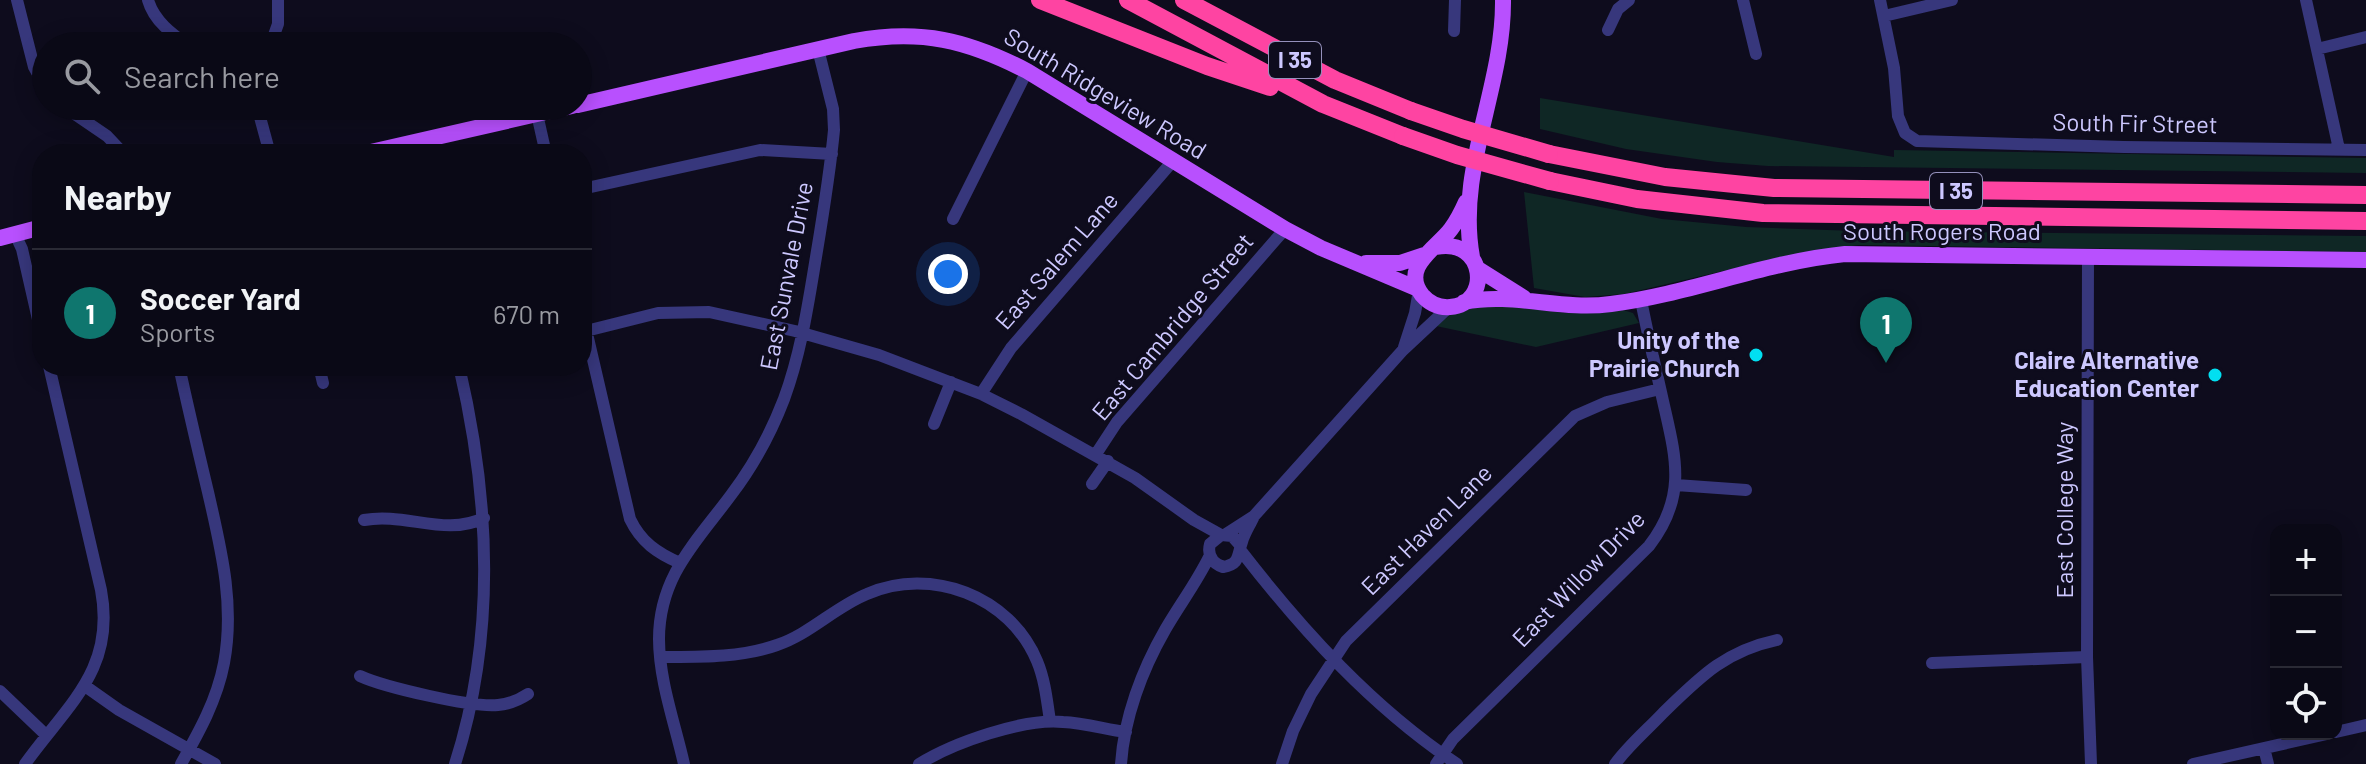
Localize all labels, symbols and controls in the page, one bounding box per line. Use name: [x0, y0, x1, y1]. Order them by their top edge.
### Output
street label: South Ridgeview Road: [999, 21, 1212, 165]
search box: [32, 32, 592, 120]
road number: I 35: [1269, 42, 1321, 78]
icon: search: [60, 54, 104, 98]
text: Search here: [124, 58, 280, 94]
street label: South Fir Street: [2052, 107, 2218, 138]
road number: I 35: [1930, 173, 1982, 209]
text: Nearby: [64, 176, 172, 217]
street label: East Sunvale Drive: [753, 179, 818, 372]
street label: East Salem Lane: [988, 185, 1123, 335]
street label: South Rogers Road: [1843, 216, 2041, 245]
street label: East Cambridge Street: [1085, 227, 1259, 425]
your location: [928, 254, 968, 294]
text: Soccer Yard: [140, 280, 301, 316]
pin: 1: [1860, 297, 1912, 363]
text: 1: [85, 298, 95, 329]
text: 670 m: [493, 298, 560, 329]
text: Sports: [140, 316, 215, 347]
place label: Unity of the Prairie Church: [1589, 325, 1740, 382]
place label: Claire Alternative Education Center: [2014, 345, 2199, 402]
marker: Unity of the Prairie Church: [1747, 346, 1765, 364]
marker: Claire Alternative Education Center: [2206, 366, 2224, 384]
street label: East College Way: [2049, 422, 2078, 598]
street label: East Haven Lane: [1355, 458, 1497, 600]
street label: East Willow Drive: [1506, 504, 1650, 652]
map controls: [2270, 524, 2342, 740]
button: +: [2270, 524, 2342, 596]
button: −: [2270, 596, 2342, 668]
button: locate: [2270, 668, 2342, 740]

